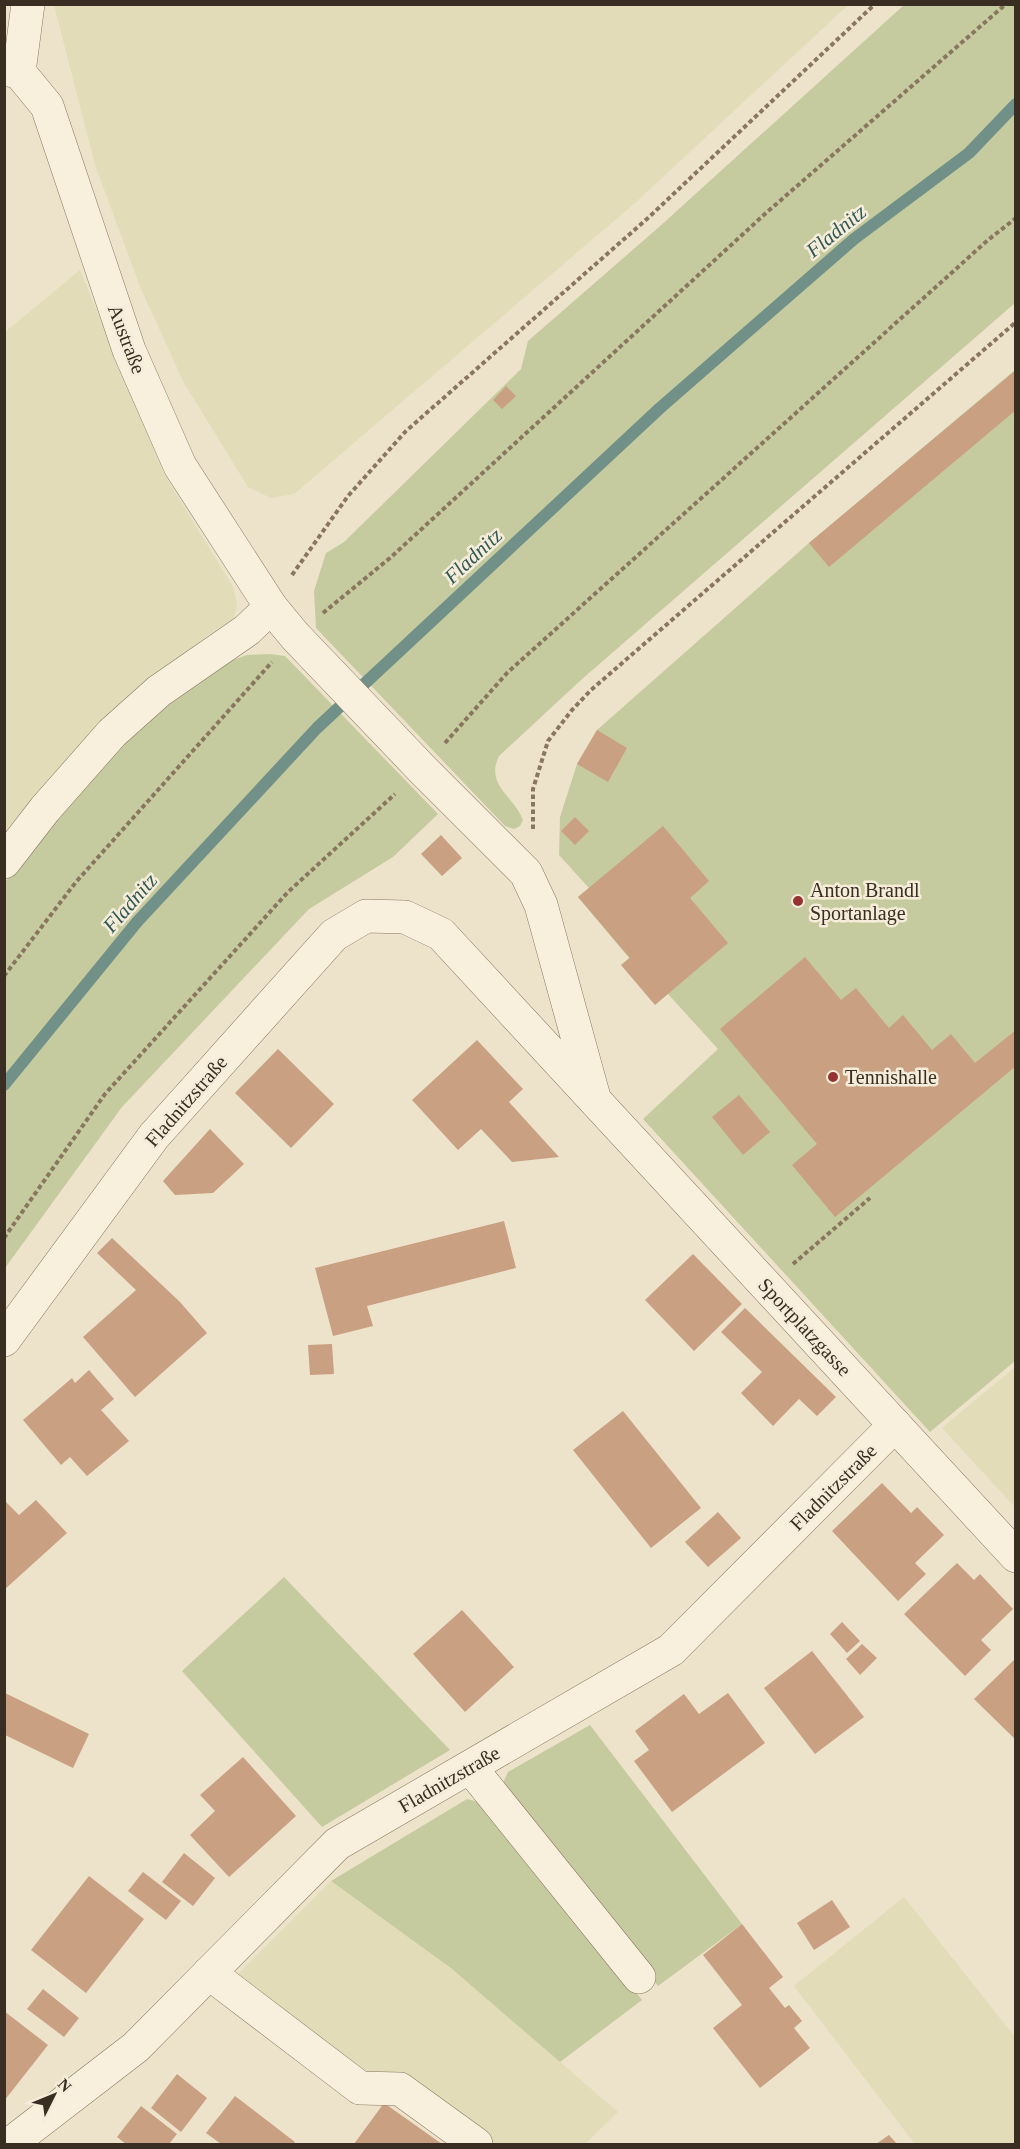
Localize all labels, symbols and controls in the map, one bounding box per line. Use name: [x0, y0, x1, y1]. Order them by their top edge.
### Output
water label: Fladnitz: [800, 200, 871, 263]
street label: Austraße: [104, 301, 150, 377]
water label: Fladnitz: [438, 523, 507, 589]
water label: Fladnitz: [97, 869, 162, 938]
place label: Anton Brandl Sportanlage: [810, 879, 920, 925]
marker: Anton Brandl Sportanlage: [791, 894, 805, 908]
street label: Fladnitzstraße: [141, 1051, 232, 1151]
place label: Tennishalle: [845, 1066, 937, 1088]
marker: Tennishalle: [826, 1070, 840, 1084]
street label: Sportplatzgasse: [753, 1274, 856, 1381]
street label: Fladnitzstraße: [785, 1439, 881, 1535]
street label: Fladnitzstraße: [394, 1741, 504, 1817]
north arrow: [24, 2065, 84, 2125]
text: N: [54, 2075, 75, 2095]

